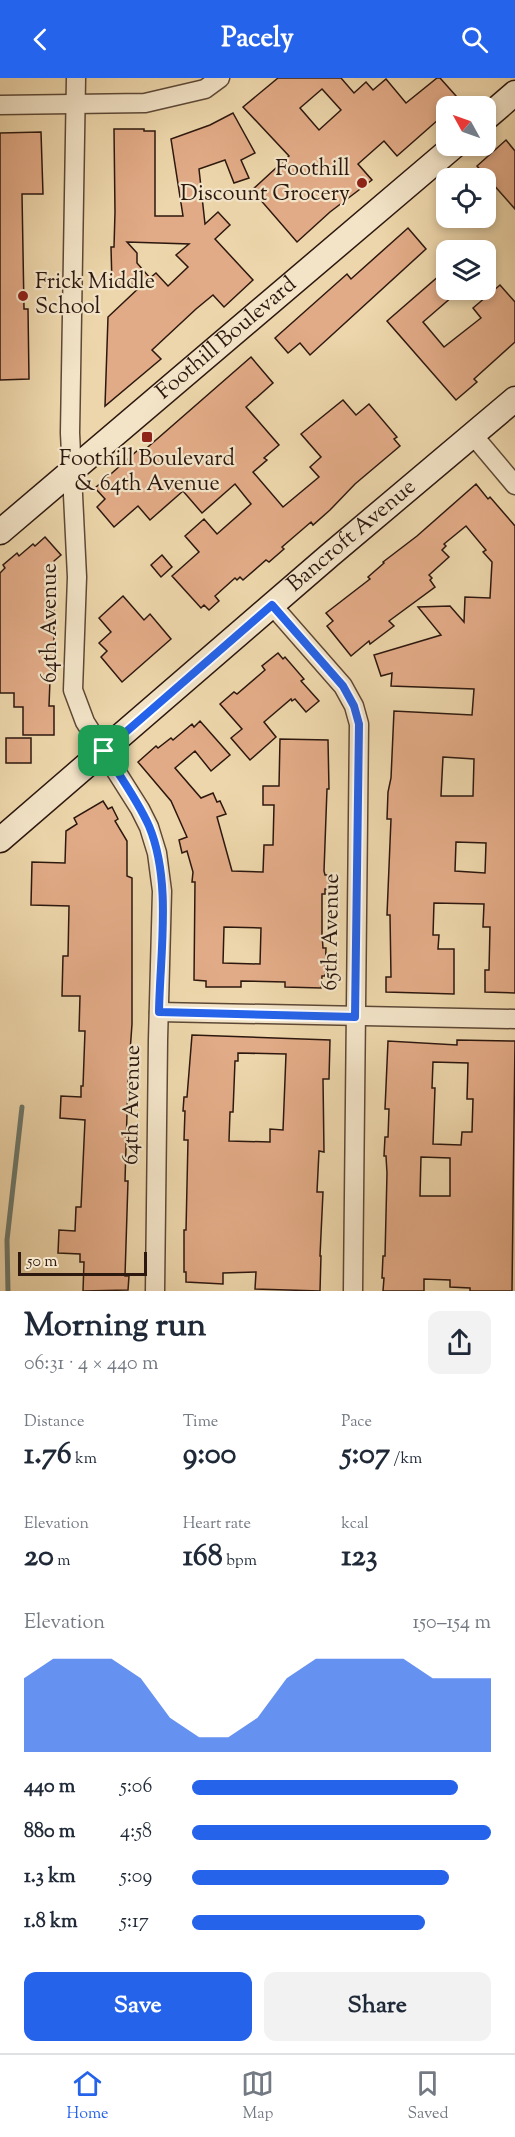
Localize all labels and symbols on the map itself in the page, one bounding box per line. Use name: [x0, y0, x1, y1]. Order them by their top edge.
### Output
north arrow: [436, 96, 496, 156]
place label: Foothill Discount Grocery: [180, 154, 350, 211]
marker: Foothill Discount Grocery: [355, 176, 369, 190]
place label: Frick Middle School: [35, 267, 155, 324]
street label: Foothill Boulevard: [150, 270, 304, 408]
marker: Frick Middle School: [16, 289, 30, 303]
marker: Foothill Boulevard & 64th Avenue: [140, 430, 154, 444]
place label: Foothill Boulevard & 64th Avenue: [59, 444, 235, 501]
street label: Bancroft Avenue: [281, 472, 424, 601]
street label: 64th Avenue: [35, 563, 67, 683]
pin: [78, 725, 129, 776]
street label: 65th Avenue: [315, 873, 349, 991]
street label: 64th Avenue: [116, 1045, 150, 1165]
scale bar: [18, 1249, 147, 1276]

